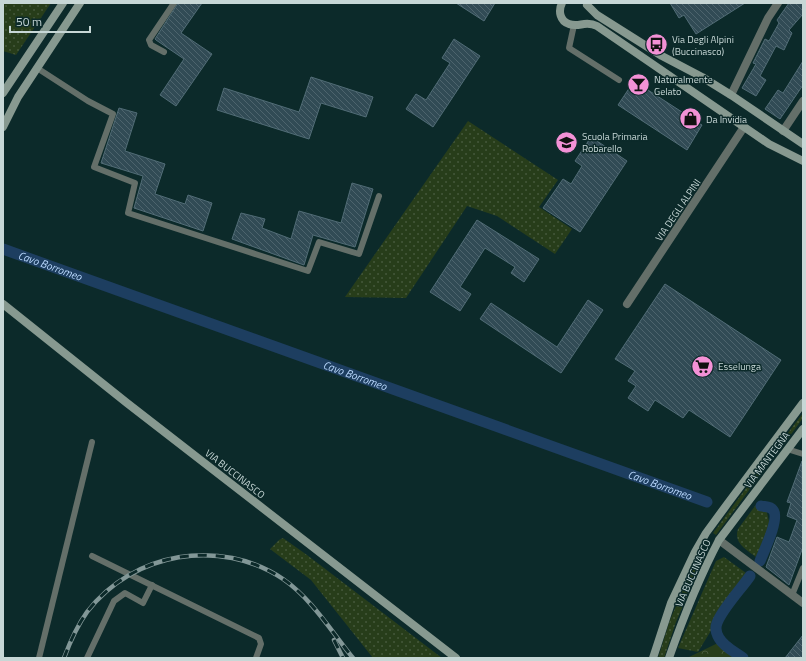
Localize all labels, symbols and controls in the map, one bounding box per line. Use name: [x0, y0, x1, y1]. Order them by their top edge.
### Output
scale bar: [10, 8, 90, 34]
text: 50 m: [16, 12, 42, 31]
bus stop icon: Via Degli Alpini (Buccinasco): [643, 32, 669, 58]
place label: Via Degli Alpini (Buccinasco): [672, 32, 734, 59]
bar icon: Naturalmente Gelato: [626, 72, 652, 98]
place label: Naturalmente Gelato: [654, 72, 713, 99]
shop icon: Da Invidia: [678, 106, 704, 132]
place label: Da Invidia: [706, 112, 747, 127]
school or university icon: Scuola Primaria Robarello: [554, 129, 580, 155]
place label: Scuola Primaria Robarello: [582, 129, 648, 156]
street label: VIA DEGLI ALPINI: [652, 176, 704, 244]
water label: Cavo Borromeo: [16, 247, 85, 285]
supermarket icon: Esselunga: [689, 353, 715, 379]
water label: Cavo Borromeo: [321, 357, 390, 394]
place label: Esselunga: [718, 359, 761, 374]
street label: VIA MANTEGNA: [741, 429, 793, 491]
street label: VIA BUCCINASCO: [202, 446, 268, 502]
water label: Cavo Borromeo: [626, 466, 695, 504]
street label: VIA BUCCINASCO: [671, 537, 715, 609]

